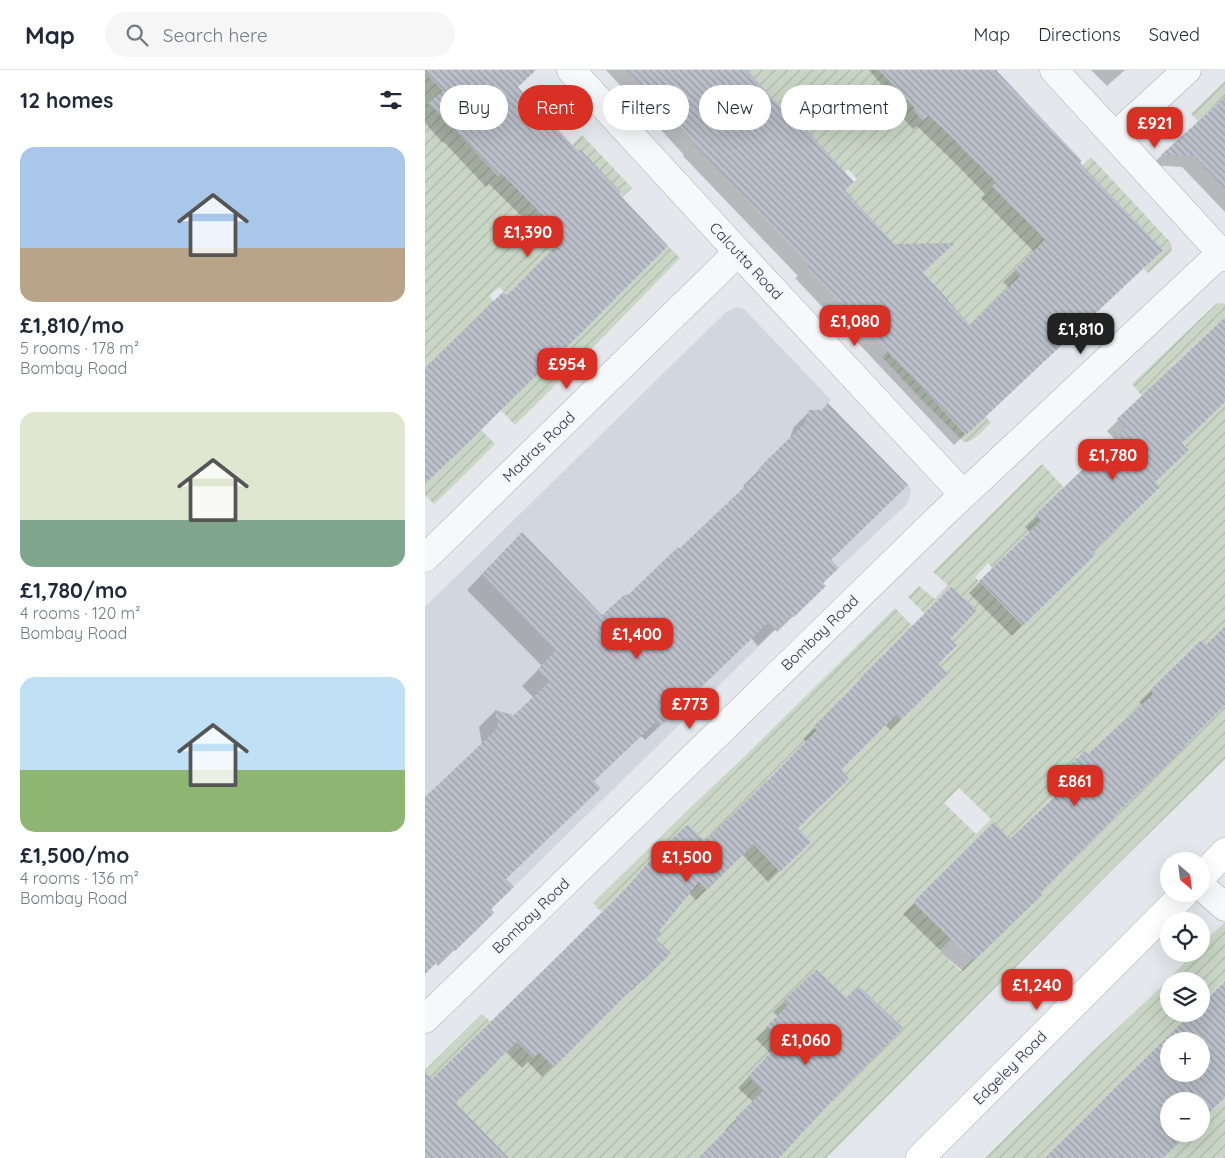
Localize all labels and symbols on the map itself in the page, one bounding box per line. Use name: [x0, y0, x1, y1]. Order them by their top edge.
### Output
pin: £921: [1125, 106, 1185, 149]
pin: £1,390: [487, 216, 569, 258]
street label: Calcutta Road: [706, 218, 787, 303]
pin: £1,080: [814, 304, 896, 347]
pin: £1,810: [1040, 312, 1122, 355]
pin: £954: [537, 348, 597, 390]
street label: Madras Road: [498, 407, 579, 486]
pin: £1,780: [1072, 438, 1154, 481]
street label: Bombay Road: [777, 591, 862, 674]
pin: £1,400: [596, 618, 678, 660]
pin: £773: [660, 688, 720, 730]
pin: £861: [1045, 764, 1105, 807]
pin: £1,500: [646, 840, 728, 883]
north arrow: [1160, 852, 1210, 902]
street label: Bombay Road: [488, 874, 573, 957]
pin: £1,240: [996, 968, 1078, 1011]
pin: £1,060: [765, 1024, 847, 1066]
street label: Edgeley Road: [969, 1027, 1051, 1109]

